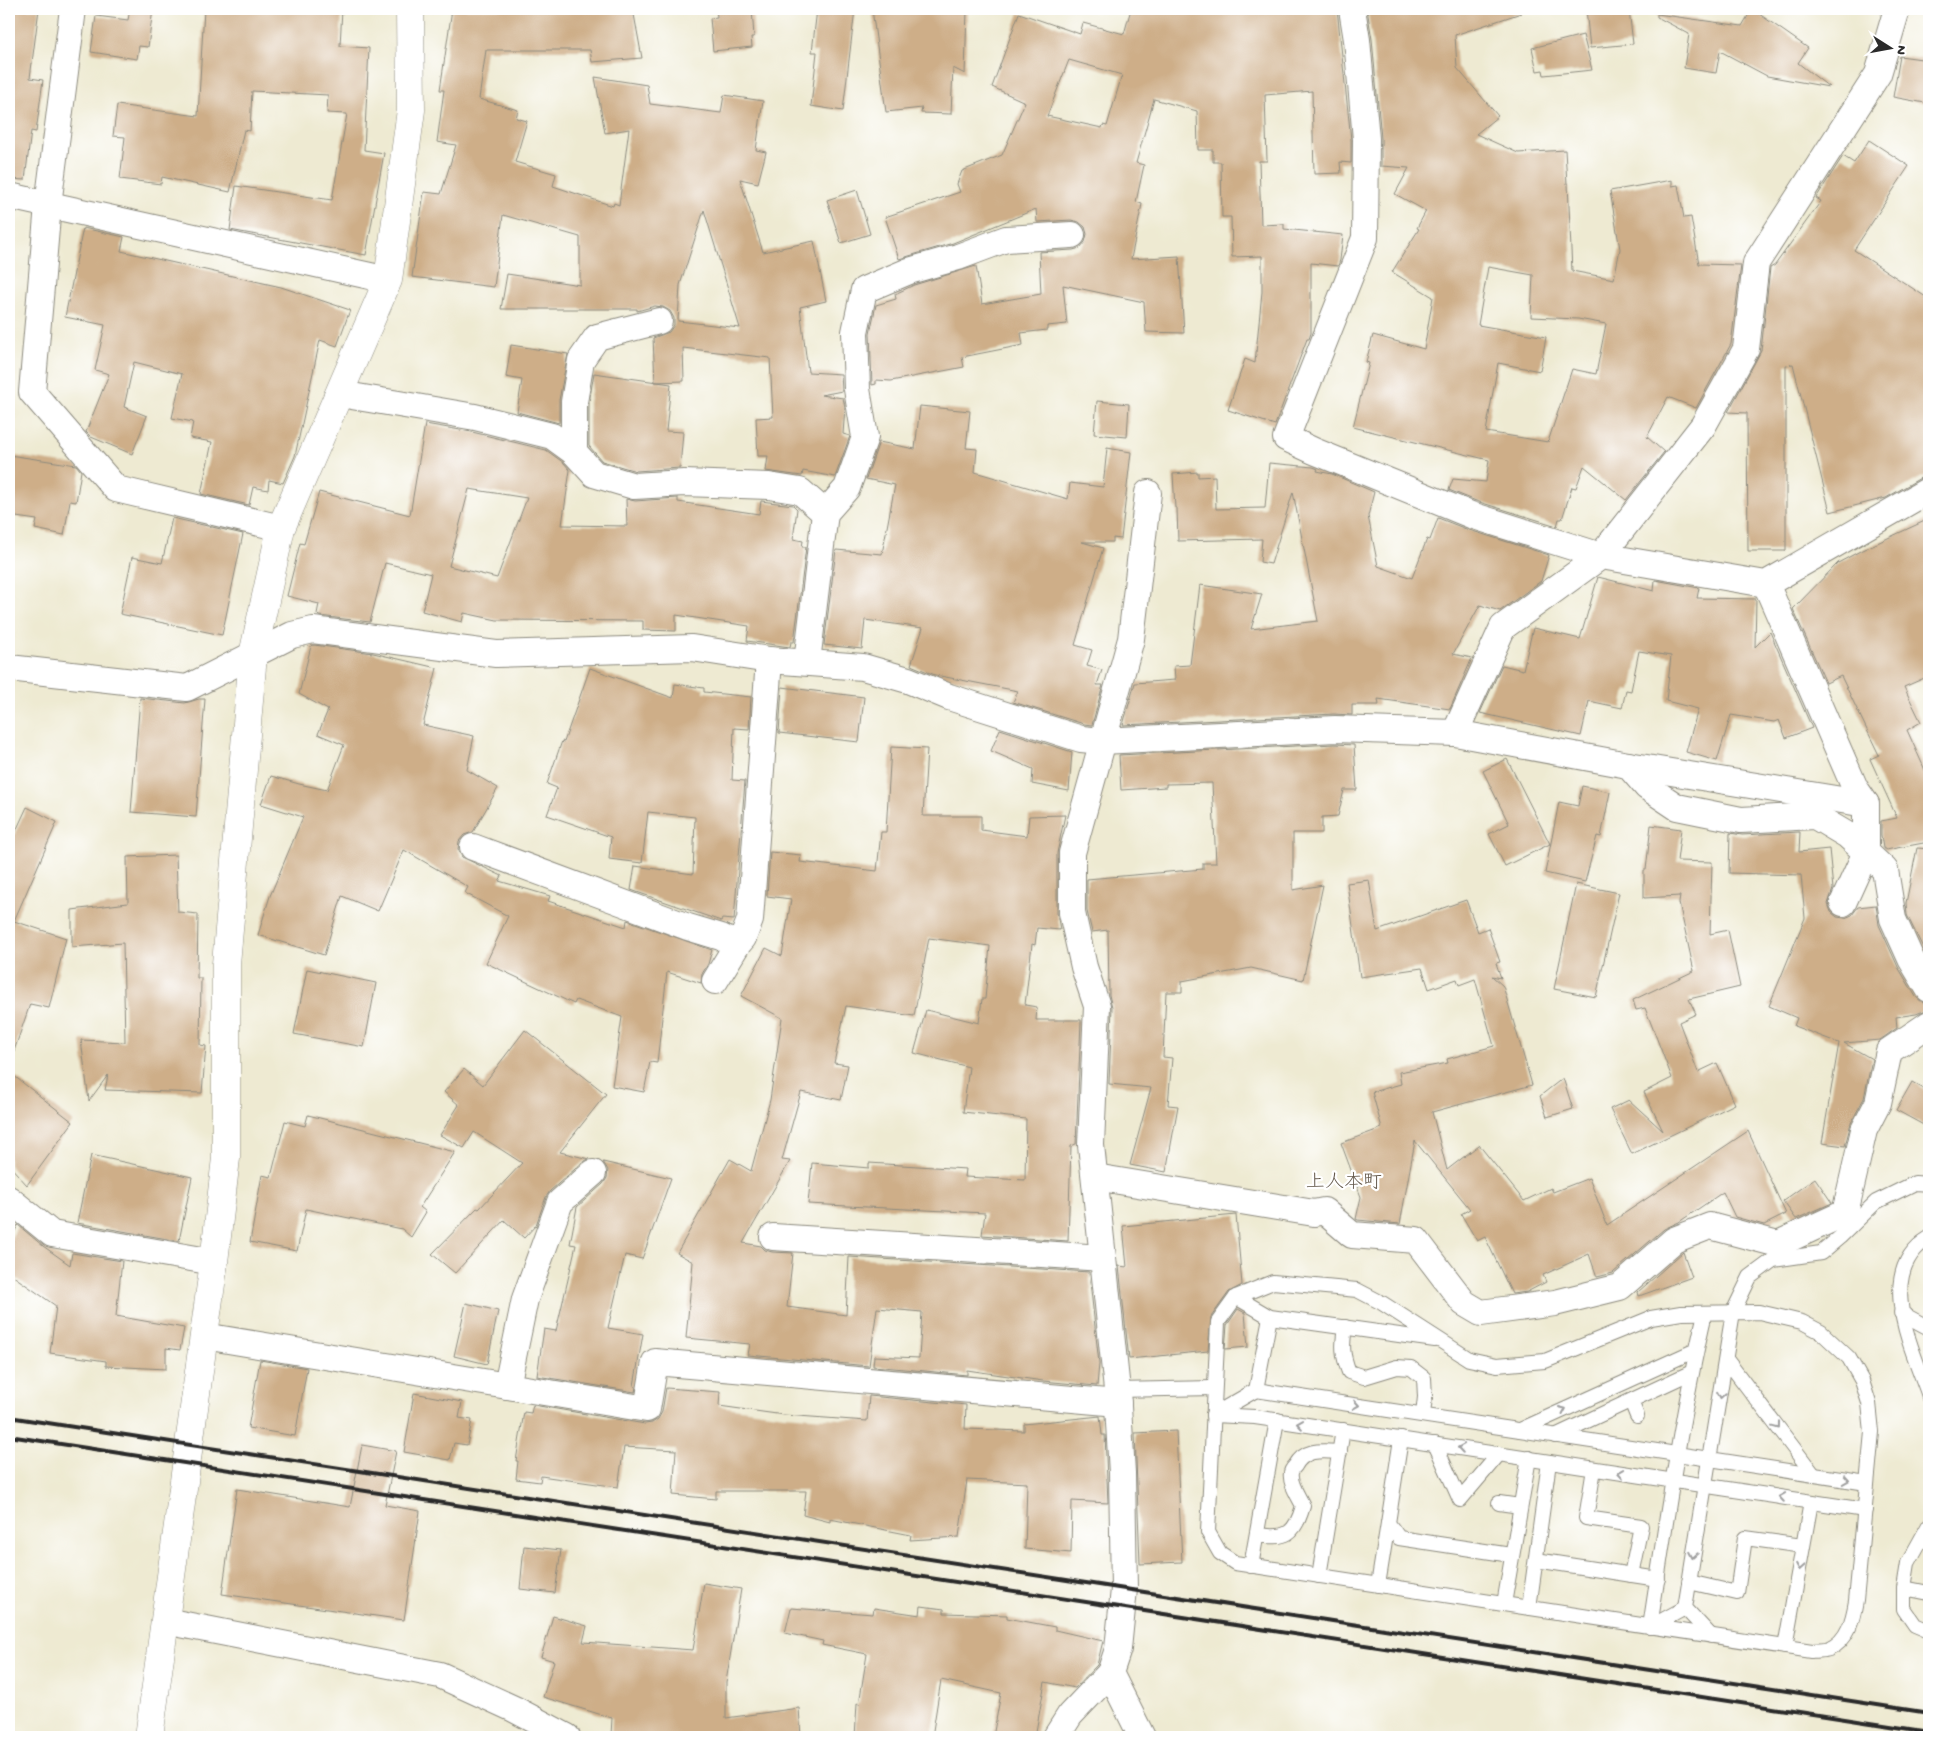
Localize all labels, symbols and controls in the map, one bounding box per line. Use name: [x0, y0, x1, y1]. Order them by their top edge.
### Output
north arrow: [1866, 22, 1916, 72]
text: N: [1891, 44, 1910, 56]
district label: 上人本町: [1306, 1171, 1382, 1195]
one-way arrow: [1716, 1391, 1726, 1399]
one-way arrow: [1352, 1400, 1361, 1410]
one-way arrow: [1558, 1406, 1567, 1416]
one-way arrow: [1296, 1419, 1304, 1430]
one-way arrow: [1771, 1420, 1780, 1430]
one-way arrow: [1456, 1443, 1464, 1454]
one-way arrow: [1617, 1468, 1626, 1478]
one-way arrow: [1842, 1474, 1850, 1485]
one-way arrow: [1778, 1492, 1786, 1503]
one-way arrow: [1689, 1551, 1699, 1560]
one-way arrow: [1795, 1562, 1805, 1571]

